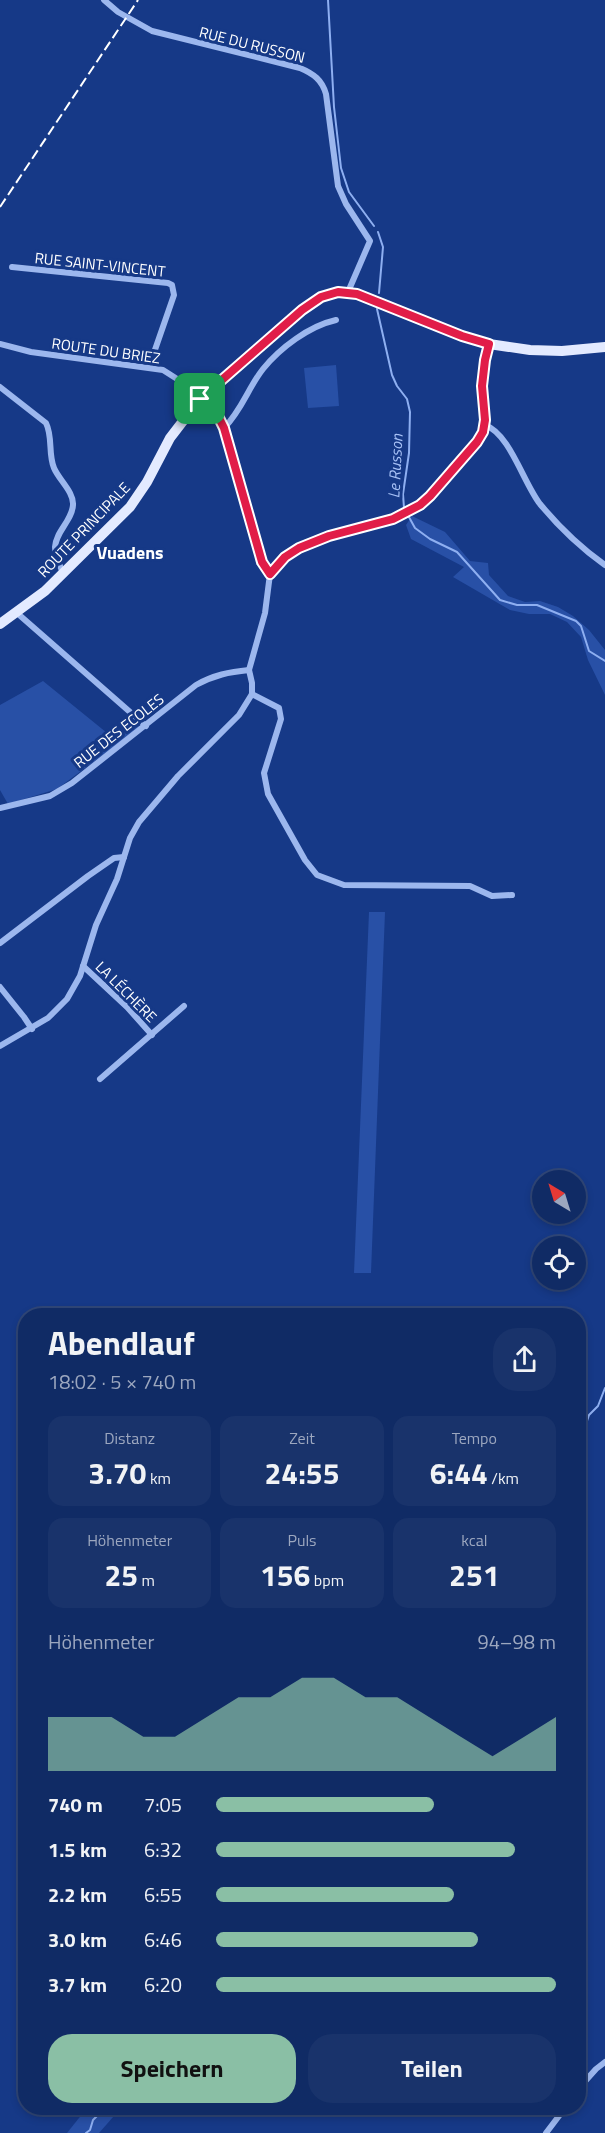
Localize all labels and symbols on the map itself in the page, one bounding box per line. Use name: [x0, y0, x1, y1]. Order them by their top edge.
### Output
street label: RUE DU RUSSON: [197, 20, 307, 69]
street label: RUE SAINT-VINCENT: [34, 246, 167, 283]
street label: ROUTE DU BRIEZ: [50, 332, 162, 370]
pin: [174, 373, 225, 424]
water label: Le Russon: [381, 432, 409, 499]
street label: ROUTE PRINCIPALE: [32, 477, 135, 583]
district label: Vuadens: [96, 539, 164, 566]
street label: RUE DES ECOLES: [68, 688, 169, 773]
street label: LA LÉCHÈRE: [90, 956, 162, 1028]
north arrow: [532, 1170, 586, 1224]

